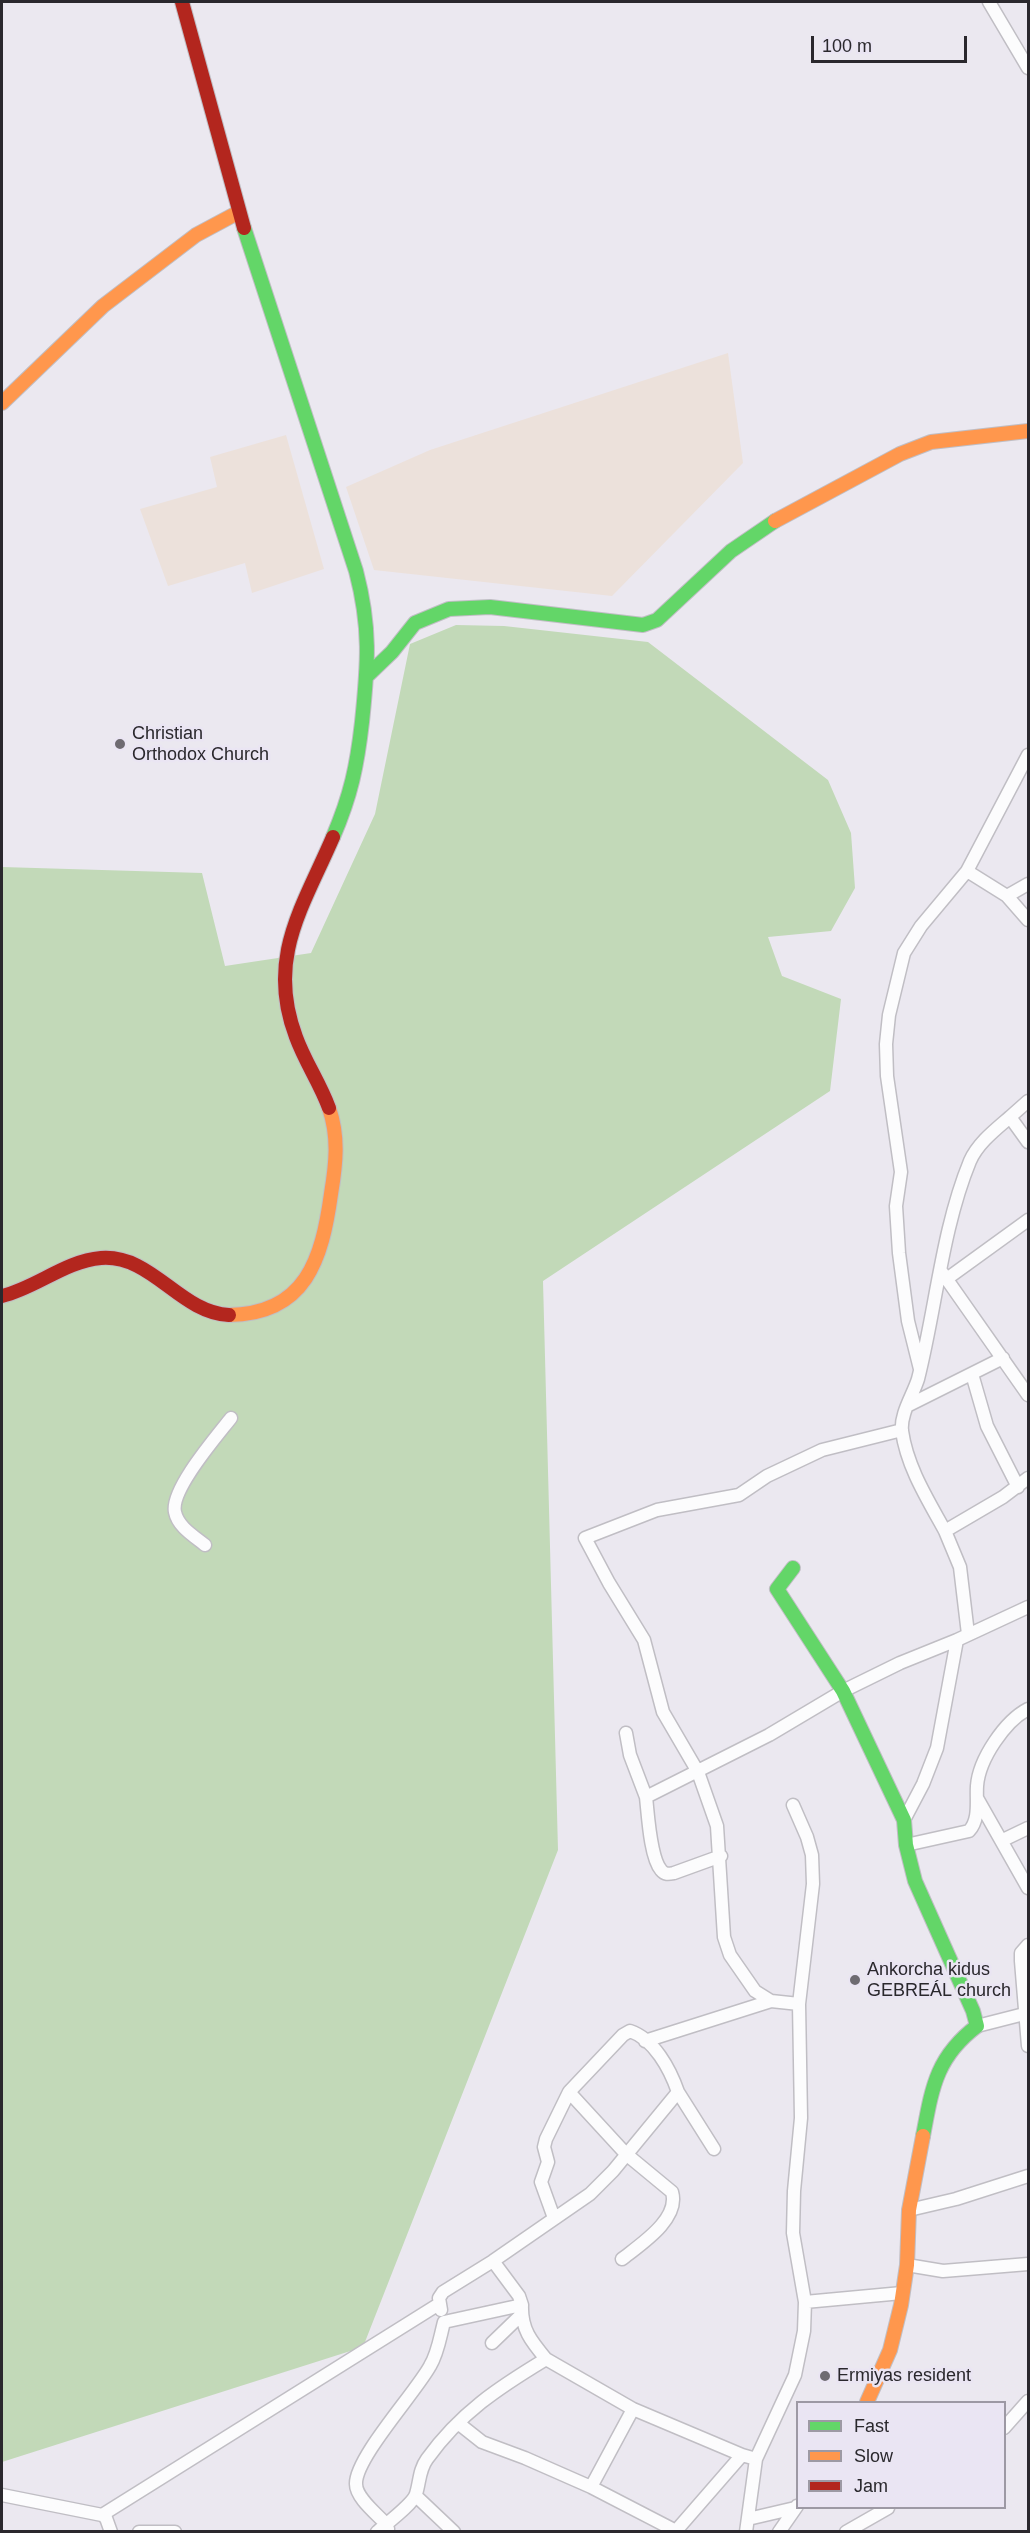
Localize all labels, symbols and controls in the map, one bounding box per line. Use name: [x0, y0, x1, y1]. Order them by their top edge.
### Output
scale bar: [814, 24, 970, 62]
text: 100 m: [822, 36, 872, 56]
place label: Christian Orthodox Church: [132, 723, 269, 766]
marker: Christian Orthodox Church: [113, 737, 127, 751]
place label: Ankorcha kidus GEBREÁL church: [867, 1959, 1011, 2002]
marker: Ankorcha kidus GEBREÁL church: [848, 1973, 862, 1987]
place label: Ermiyas resident: [837, 2365, 971, 2387]
marker: Ermiyas resident: [818, 2369, 832, 2383]
legend: [796, 2401, 1006, 2509]
text: Fast: [854, 2416, 889, 2436]
text: Slow: [854, 2446, 893, 2466]
text: Jam: [854, 2476, 888, 2496]

